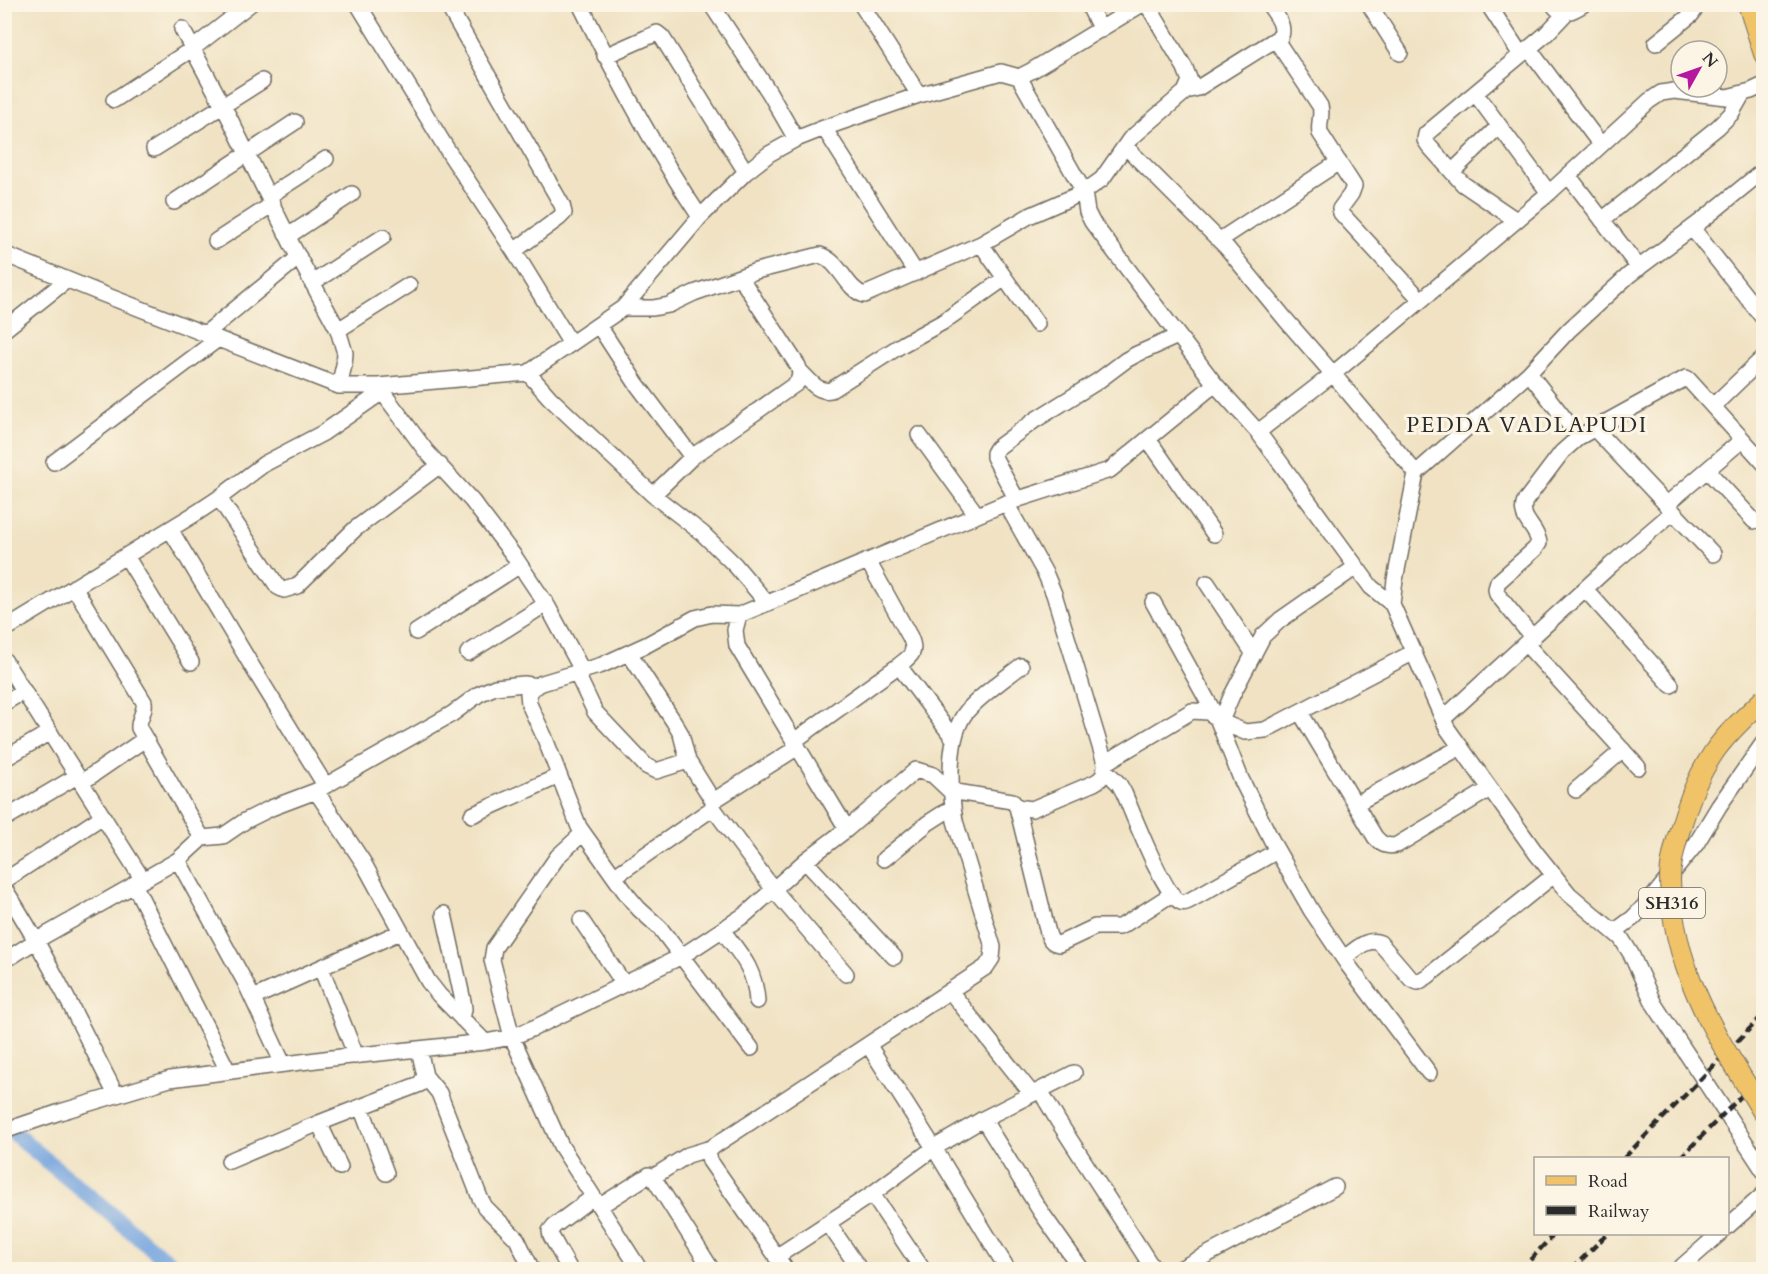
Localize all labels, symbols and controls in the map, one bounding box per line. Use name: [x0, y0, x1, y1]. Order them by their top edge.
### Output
north arrow: [1669, 39, 1729, 99]
text: N: [1697, 48, 1723, 72]
district label: PEDDA VADLAPUDI: [1406, 410, 1648, 440]
road number: SH316: [1639, 888, 1705, 918]
legend: [1534, 1157, 1729, 1235]
text: Road: [1588, 1169, 1628, 1194]
text: Railway: [1588, 1199, 1650, 1224]

